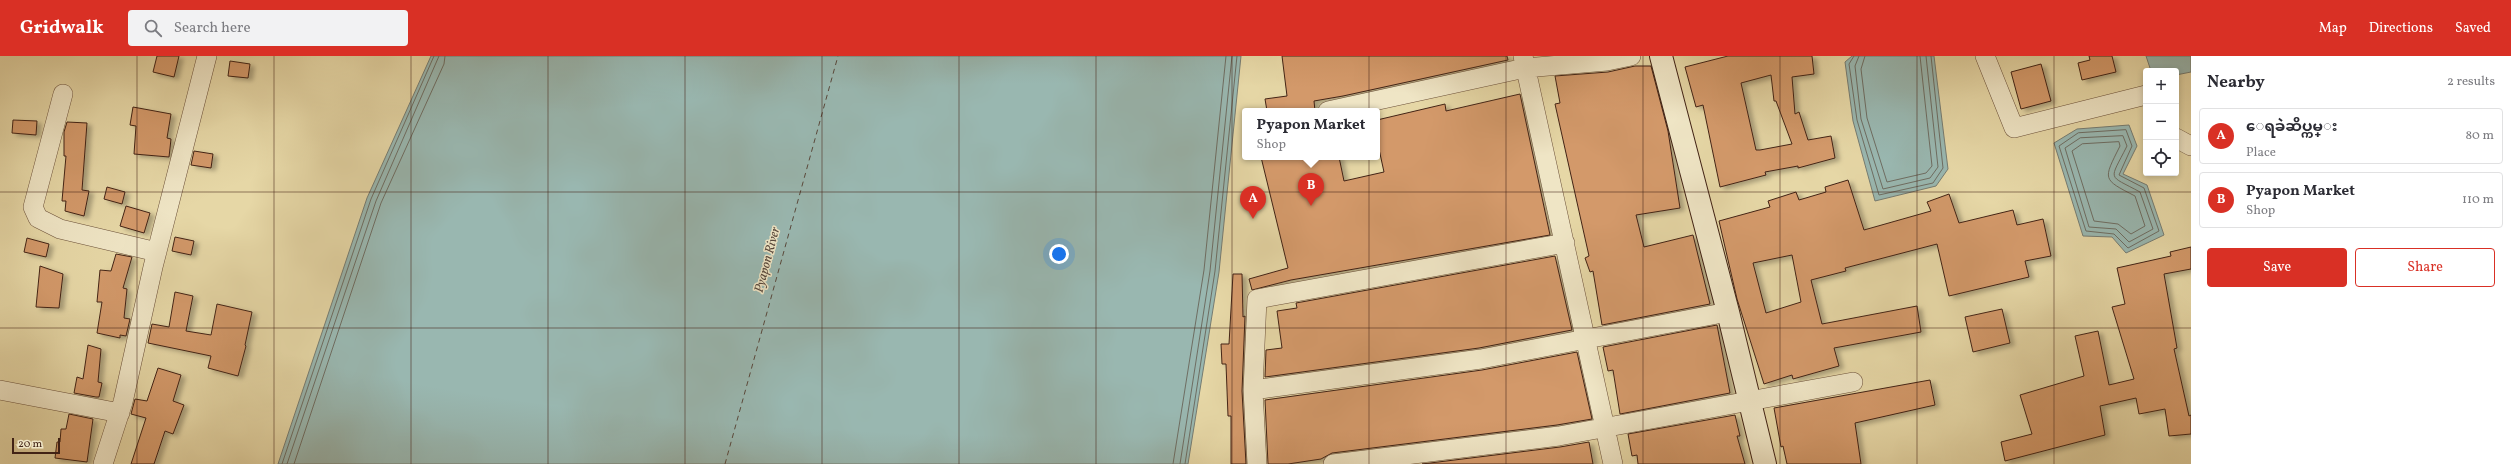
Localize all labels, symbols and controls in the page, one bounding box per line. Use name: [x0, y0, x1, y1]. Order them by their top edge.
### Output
search box: [128, 10, 408, 46]
text: Gridwalk: [20, 15, 104, 41]
icon: search: [142, 17, 164, 39]
text: Search here: [174, 18, 251, 39]
text: Map: [2319, 19, 2347, 38]
text: Directions: [2369, 19, 2433, 38]
text: Saved: [2455, 19, 2491, 38]
map controls: [2143, 68, 2179, 176]
button: +: [2143, 68, 2179, 104]
text: Nearby: [2207, 71, 2265, 94]
text: 2 results: [2447, 73, 2495, 91]
button: −: [2143, 104, 2179, 140]
popup: [1242, 108, 1380, 160]
text: Pyapon Market: [1257, 115, 1365, 136]
text: ေရခဲဆိပ္ကမ္း: [2246, 117, 2338, 138]
text: A: [2216, 127, 2226, 145]
text: 80 m: [2465, 127, 2494, 145]
text: Shop: [1257, 136, 1286, 154]
button: locate: [2143, 140, 2179, 176]
text: Place: [2246, 144, 2276, 162]
pin: B: [1298, 173, 1324, 206]
text: Pyapon Market: [2246, 181, 2355, 202]
pin: A: [1240, 186, 1266, 219]
text: B: [2217, 191, 2225, 209]
text: 110 m: [2462, 191, 2494, 209]
text: Shop: [2246, 202, 2275, 220]
water label: Pyapon River: [751, 225, 785, 295]
your location: [1049, 244, 1069, 264]
button: Save: [2207, 248, 2347, 287]
button: Share: [2355, 248, 2495, 287]
scale bar: [12, 436, 60, 455]
text: 20 m: [18, 437, 42, 452]

